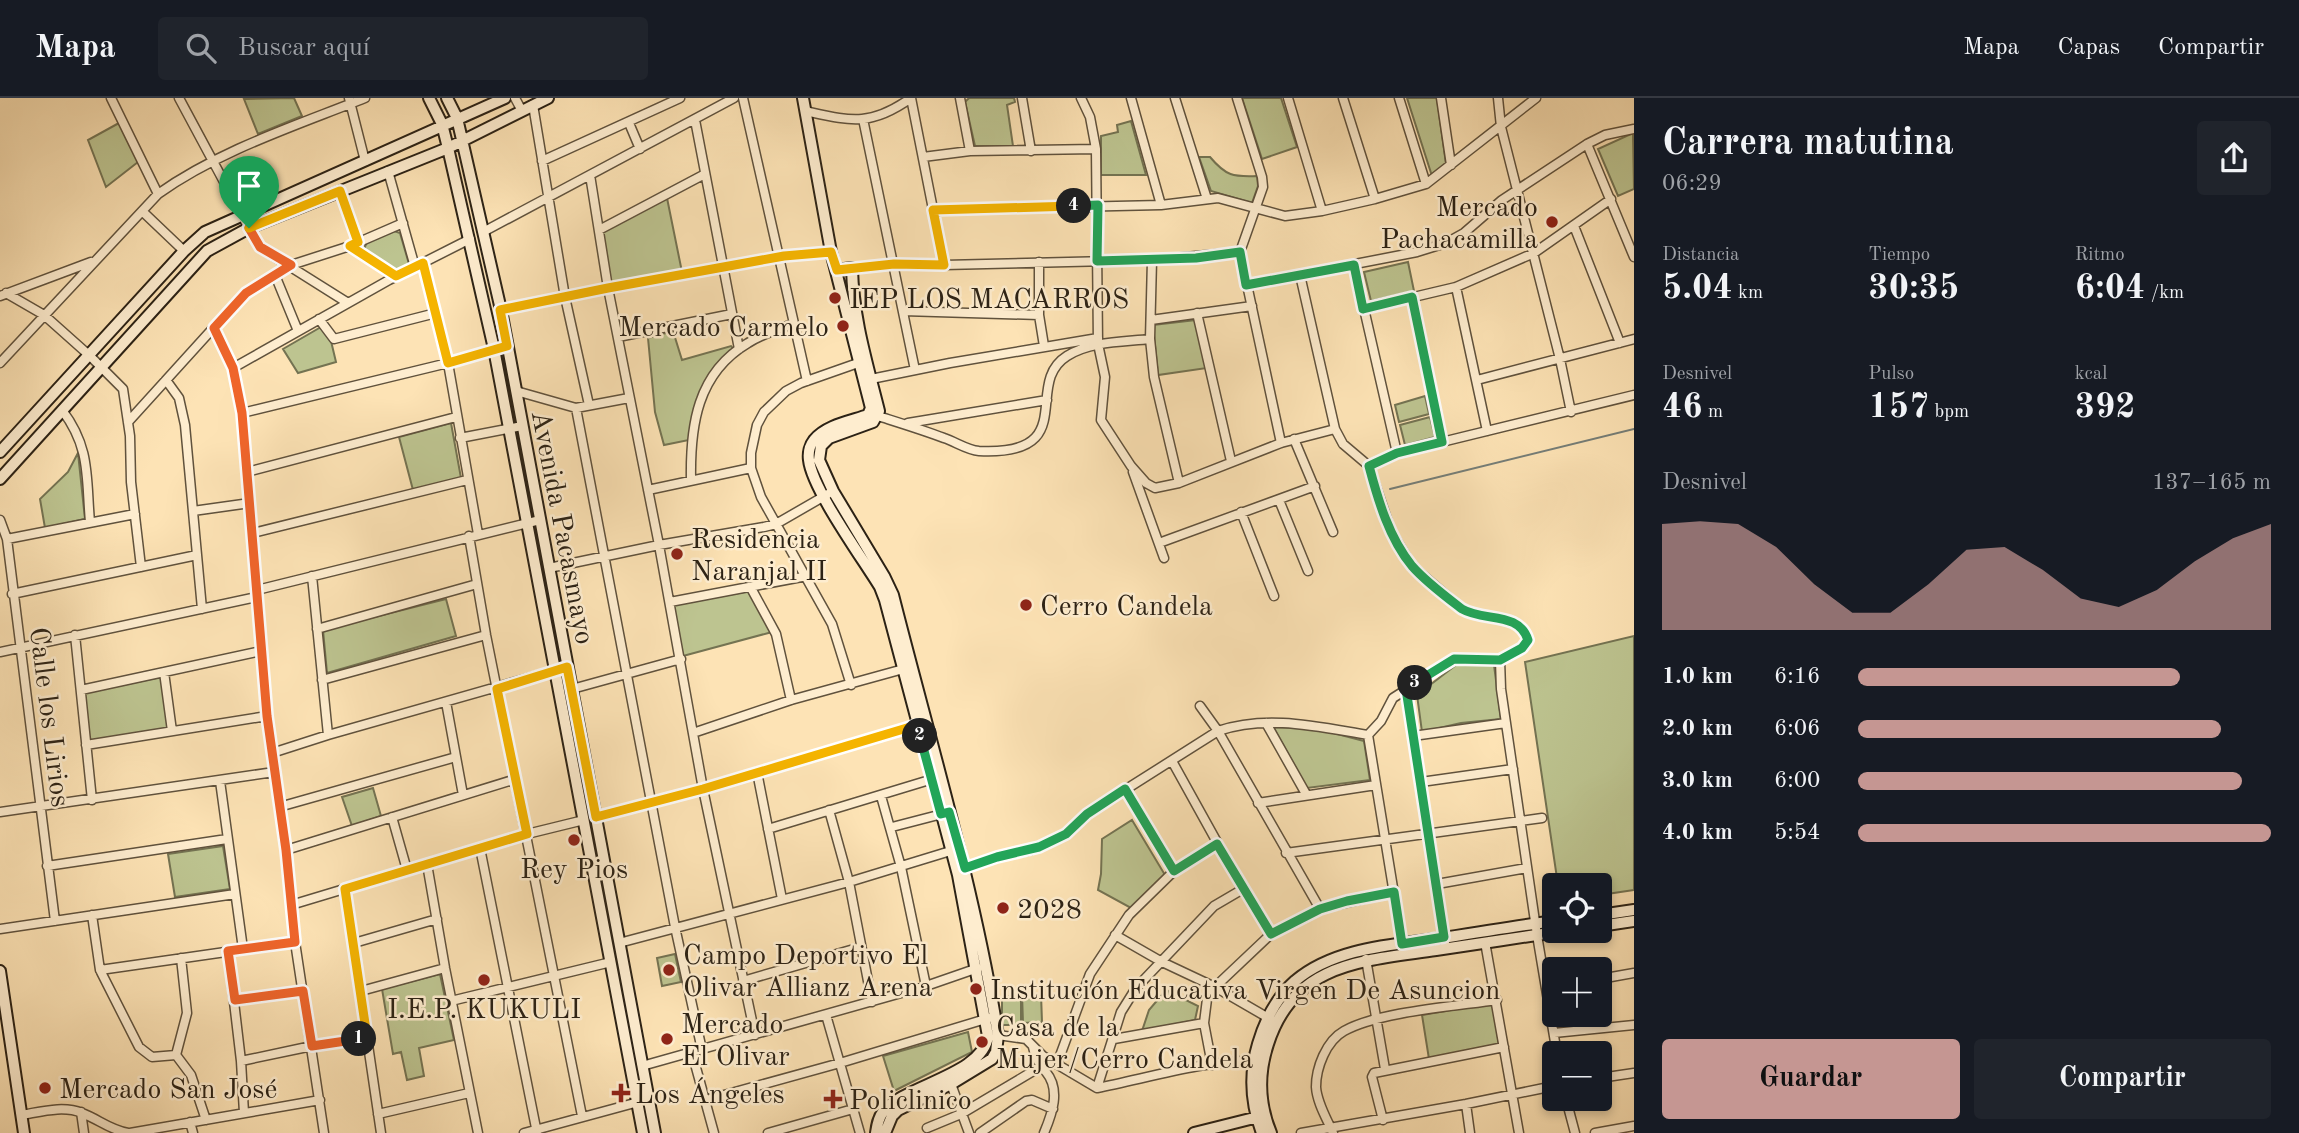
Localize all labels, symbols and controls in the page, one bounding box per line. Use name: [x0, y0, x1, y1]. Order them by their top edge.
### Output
search box: [158, 17, 648, 80]
icon: search: [182, 29, 220, 67]
text: Mapa: [35, 32, 116, 65]
text: Buscar aquí: [238, 35, 370, 61]
text: Mapa: [1963, 36, 2019, 60]
text: Capas: [2057, 36, 2120, 60]
text: Compartir: [2158, 36, 2264, 60]
button: share: [2197, 121, 2271, 195]
text: Carrera matutina: [1662, 125, 1954, 163]
pin: [219, 156, 279, 228]
icon: arrive: [230, 167, 268, 205]
text: 06:29: [1662, 172, 1722, 195]
pin: 4: [1056, 188, 1092, 224]
place label: Mercado Pachacamilla: [1380, 195, 1538, 255]
text: 4: [1068, 196, 1079, 215]
marker: Mercado Pachacamilla: [1544, 214, 1560, 230]
text: Distancia: [1662, 246, 1739, 265]
text: Tiempo: [1868, 246, 1930, 265]
text: Ritmo: [2075, 246, 2125, 265]
text: 5.04: [1662, 271, 1733, 306]
text: 30:35: [1868, 271, 1959, 306]
text: 6:04: [2075, 271, 2145, 306]
text: km: [1733, 284, 1763, 303]
text: /km: [2145, 284, 2184, 303]
place label: IEP LOS MACARROS: [849, 287, 1129, 315]
marker: IEP LOS MACARROS: [827, 290, 843, 306]
place label: Mercado Carmelo: [618, 315, 829, 343]
marker: Mercado Carmelo: [835, 318, 851, 334]
text: Desnivel: [1662, 365, 1732, 384]
text: Pulso: [1868, 365, 1914, 384]
text: kcal: [2075, 365, 2107, 384]
text: 46: [1662, 390, 1703, 425]
text: 157: [1868, 390, 1929, 425]
text: 392: [2075, 390, 2136, 425]
text: m: [1703, 403, 1723, 422]
text: bpm: [1929, 403, 1969, 422]
street label: Avenida Pacasmayo: [525, 408, 597, 647]
text: Desnivel: [1662, 471, 1747, 494]
text: 137–165 m: [2152, 471, 2271, 494]
place label: Residencia Naranjal II: [691, 527, 827, 587]
marker: Residencia Naranjal II: [669, 546, 685, 562]
place label: Cerro Candela: [1040, 594, 1213, 622]
marker: Cerro Candela: [1018, 597, 1034, 613]
street label: Calle los Lirios: [23, 626, 73, 809]
text: 1.0 km: [1662, 665, 1733, 688]
text: 6:16: [1774, 665, 1820, 688]
pin: 3: [1398, 666, 1432, 700]
text: 3: [1409, 673, 1420, 692]
text: 2.0 km: [1662, 717, 1733, 740]
text: 6:06: [1774, 717, 1820, 740]
pin: 2: [902, 718, 937, 754]
text: 2: [914, 726, 925, 745]
text: 3.0 km: [1662, 769, 1733, 792]
text: 6:00: [1774, 769, 1820, 792]
text: 4.0 km: [1662, 821, 1733, 844]
text: 5:54: [1774, 821, 1820, 844]
marker: Rey Pios: [566, 832, 582, 848]
place label: Rey Pios: [520, 857, 628, 885]
map controls: [1542, 873, 1612, 1111]
button: locate: [1542, 873, 1612, 943]
place label: 2028: [1017, 897, 1082, 925]
marker: 2028: [995, 900, 1011, 916]
place label: Campo Deportivo El Olivar Allianz Arena: [683, 943, 933, 1003]
button: +: [1542, 957, 1612, 1027]
marker: Campo Deportivo El Olivar Allianz Arena: [661, 962, 677, 978]
marker: I.E.P. KUKULI: [476, 972, 492, 988]
place label: Institución Educativa Virgen De Asuncion: [990, 978, 1500, 1006]
marker: Institución Educativa Virgen De Asuncion: [968, 981, 984, 997]
place label: I.E.P. KUKULI: [387, 997, 581, 1025]
place label: Mercado El Olivar: [681, 1012, 790, 1072]
place label: Casa de la Mujer/Cerro Candela: [996, 1015, 1253, 1075]
pin: 1: [342, 1021, 376, 1056]
text: 1: [353, 1029, 364, 1048]
marker: Mercado El Olivar: [659, 1031, 675, 1047]
marker: Casa de la Mujer/Cerro Candela: [974, 1034, 990, 1050]
button: Guardar: [1662, 1039, 1960, 1119]
button: Compartir: [1974, 1039, 2271, 1119]
button: −: [1542, 1041, 1612, 1111]
place label: Mercado San José: [59, 1077, 277, 1105]
place label: Los Ángeles: [635, 1077, 785, 1110]
marker: Mercado San José: [37, 1080, 53, 1096]
marker: Los Ángeles: [613, 1085, 629, 1101]
place label: Policlinico: [849, 1088, 972, 1116]
marker: Policlinico: [823, 1089, 843, 1109]

